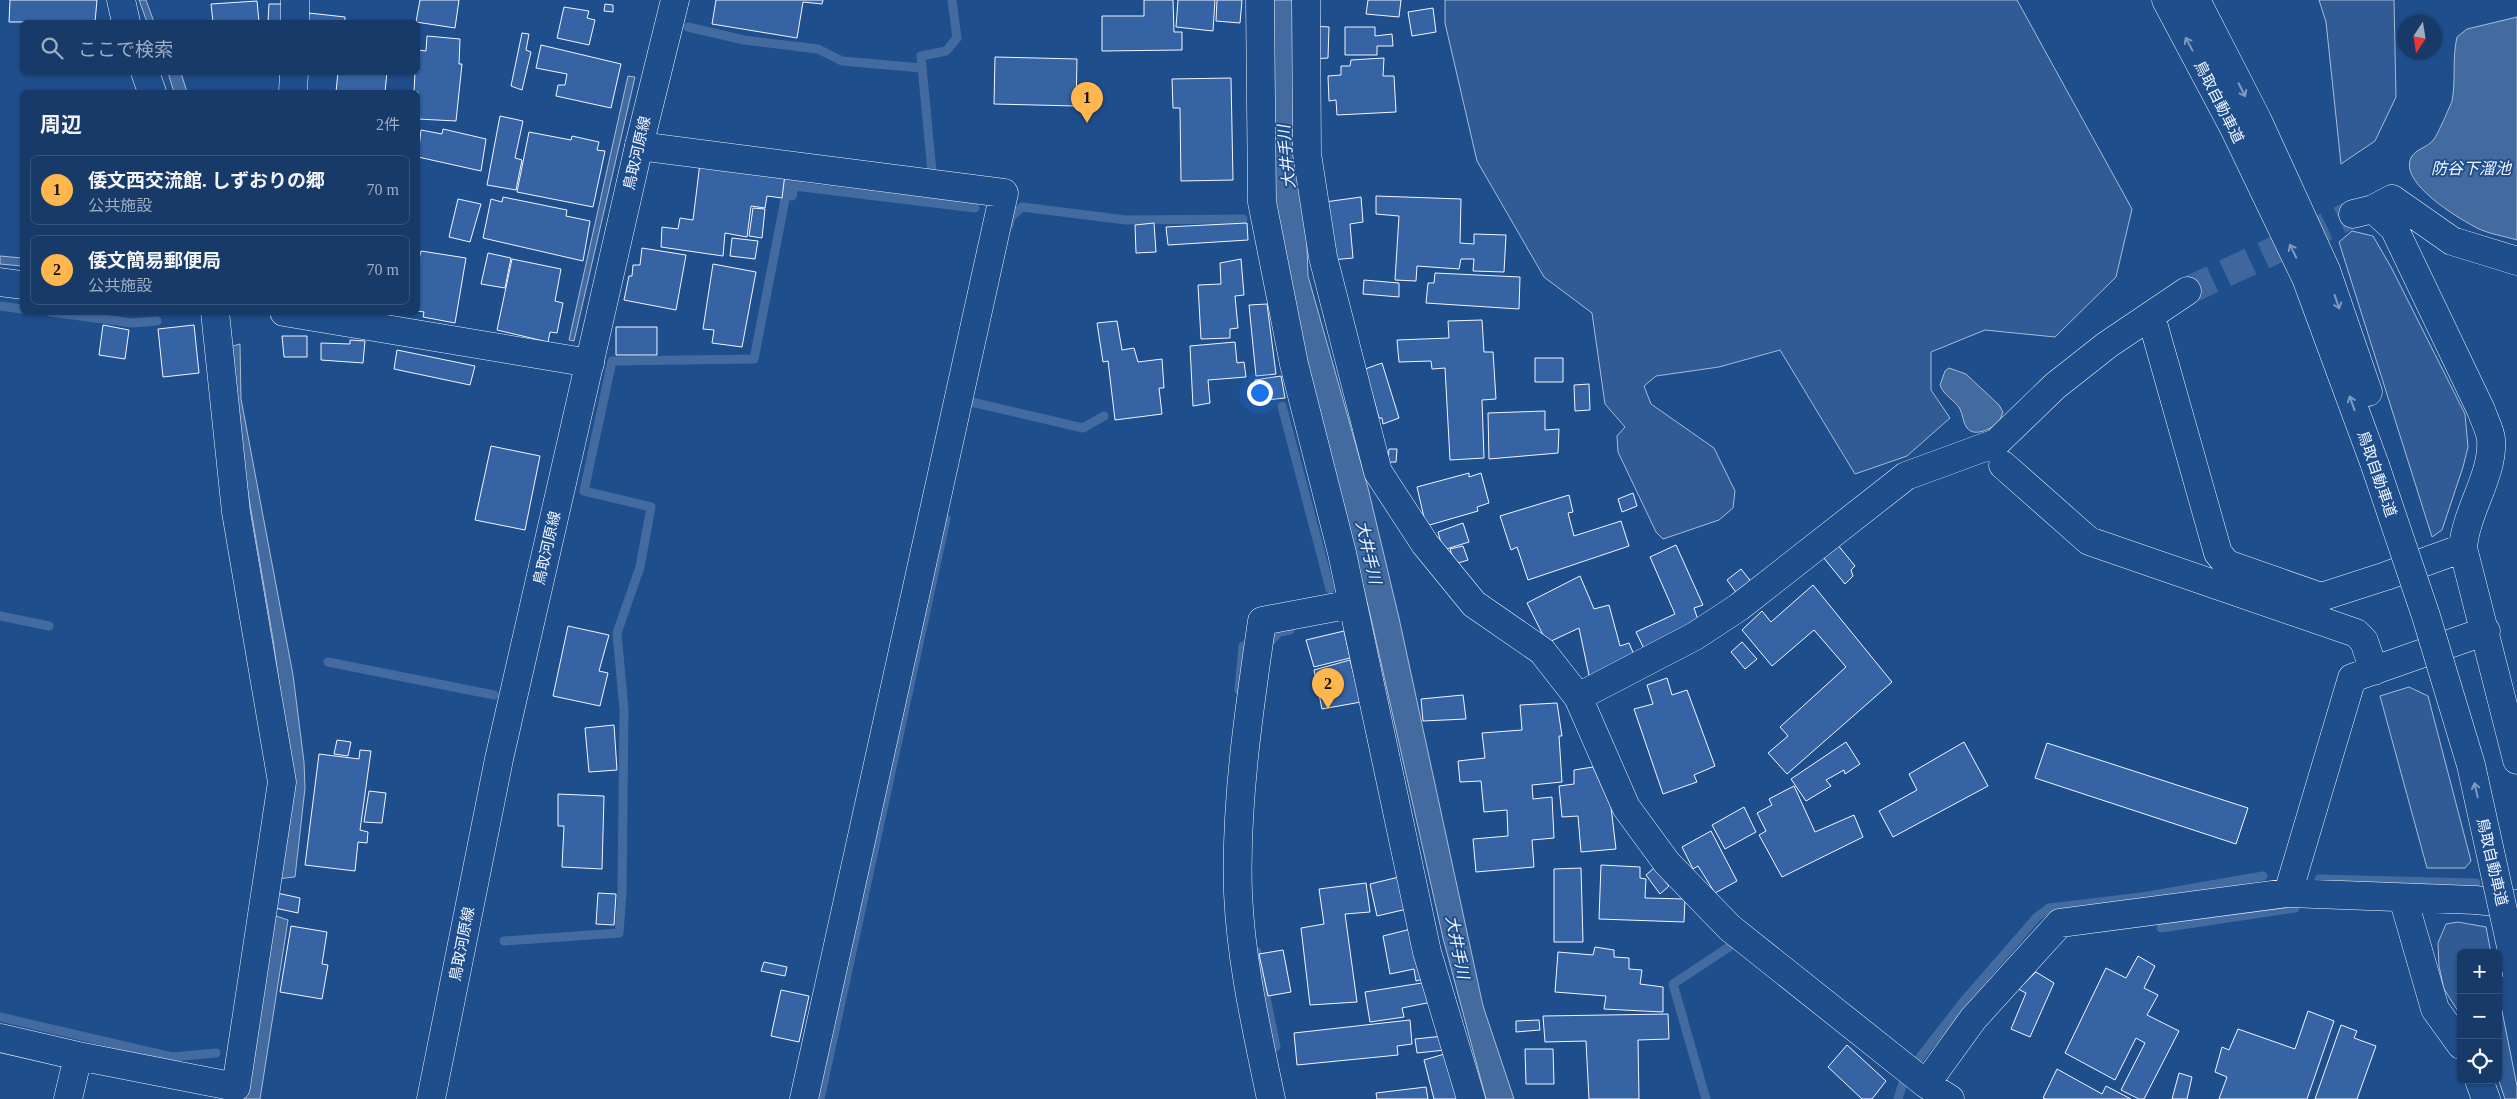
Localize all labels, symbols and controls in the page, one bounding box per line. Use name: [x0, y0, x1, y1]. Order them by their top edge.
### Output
north arrow: [2397, 15, 2442, 60]
search box: [20, 20, 420, 75]
icon: search: [38, 34, 66, 62]
one-way arrow: [2184, 36, 2194, 51]
text: ここで検索: [78, 39, 173, 60]
street label: 鳥取自動車道: [2191, 58, 2247, 146]
pin: 1: [1071, 82, 1103, 123]
one-way arrow: [2238, 82, 2247, 97]
text: 周辺: [40, 113, 82, 137]
street label: 鳥取河原線: [621, 115, 653, 191]
text: 2件: [376, 116, 400, 133]
water label: 大井手川: [1275, 122, 1298, 190]
water label: 防谷下溜池: [2431, 160, 2513, 177]
text: 倭文西交流館. しずおりの郷: [88, 170, 325, 191]
text: 1: [53, 181, 61, 198]
text: 70 m: [367, 181, 399, 198]
text: 公共施設: [88, 197, 152, 214]
one-way arrow: [2288, 244, 2298, 259]
text: 倭文簡易郵便局: [88, 250, 221, 271]
text: 2: [53, 261, 61, 278]
text: 70 m: [367, 261, 399, 278]
text: 公共施設: [88, 277, 152, 294]
one-way arrow: [2332, 294, 2342, 310]
your location: [1247, 380, 1273, 406]
one-way arrow: [2347, 396, 2356, 411]
street label: 鳥取自動車道: [2355, 429, 2399, 519]
street label: 鳥取河原線: [531, 510, 563, 586]
water label: 大井手川: [1353, 519, 1384, 587]
pin: 2: [1312, 668, 1344, 709]
one-way arrow: [2471, 782, 2480, 798]
street label: 鳥取自動車道: [2474, 816, 2510, 908]
street label: 鳥取河原線: [447, 906, 477, 982]
water label: 大井手川: [1443, 914, 1472, 982]
map controls: [2457, 949, 2502, 1084]
button: +: [2457, 949, 2502, 994]
button: −: [2457, 994, 2502, 1039]
button: locate: [2457, 1039, 2502, 1084]

